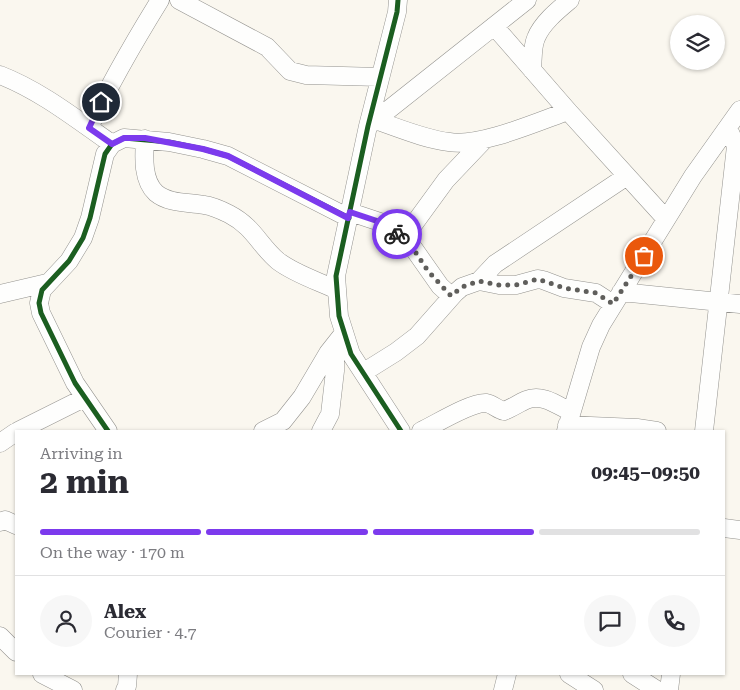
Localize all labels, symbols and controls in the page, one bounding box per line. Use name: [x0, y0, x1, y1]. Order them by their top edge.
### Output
map controls: [670, 15, 725, 70]
button: layers: [670, 15, 725, 70]
pin: [80, 81, 122, 123]
icon: home: [87, 88, 115, 116]
courier: [372, 209, 422, 259]
icon: bike: [383, 220, 411, 248]
pin: [623, 235, 665, 277]
icon: bag: [630, 242, 658, 270]
text: Arriving in: [40, 444, 123, 463]
text: 09:45–09:50: [591, 461, 700, 484]
text: 2 min: [40, 463, 129, 501]
text: On the way · 170 m: [40, 543, 185, 562]
button: person: [40, 595, 92, 647]
button: chat: [584, 595, 636, 647]
button: phone: [648, 595, 700, 647]
text: Alex: [104, 600, 146, 623]
text: Courier · 4.7: [104, 623, 197, 642]

